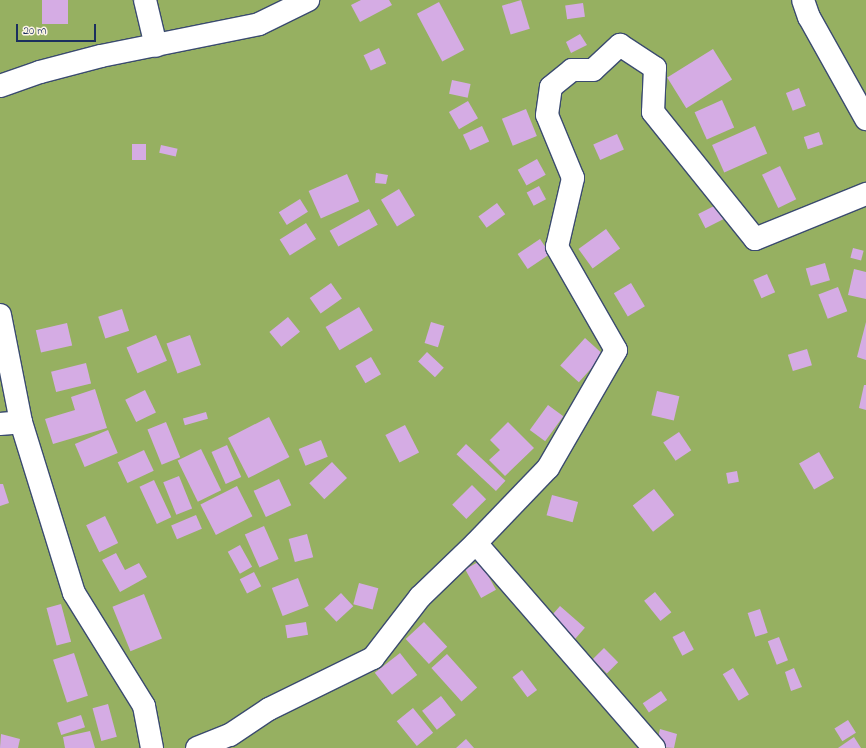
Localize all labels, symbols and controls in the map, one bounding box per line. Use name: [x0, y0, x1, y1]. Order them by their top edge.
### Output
scale bar: [18, 16, 98, 42]
text: 20 m: [23, 22, 46, 40]

